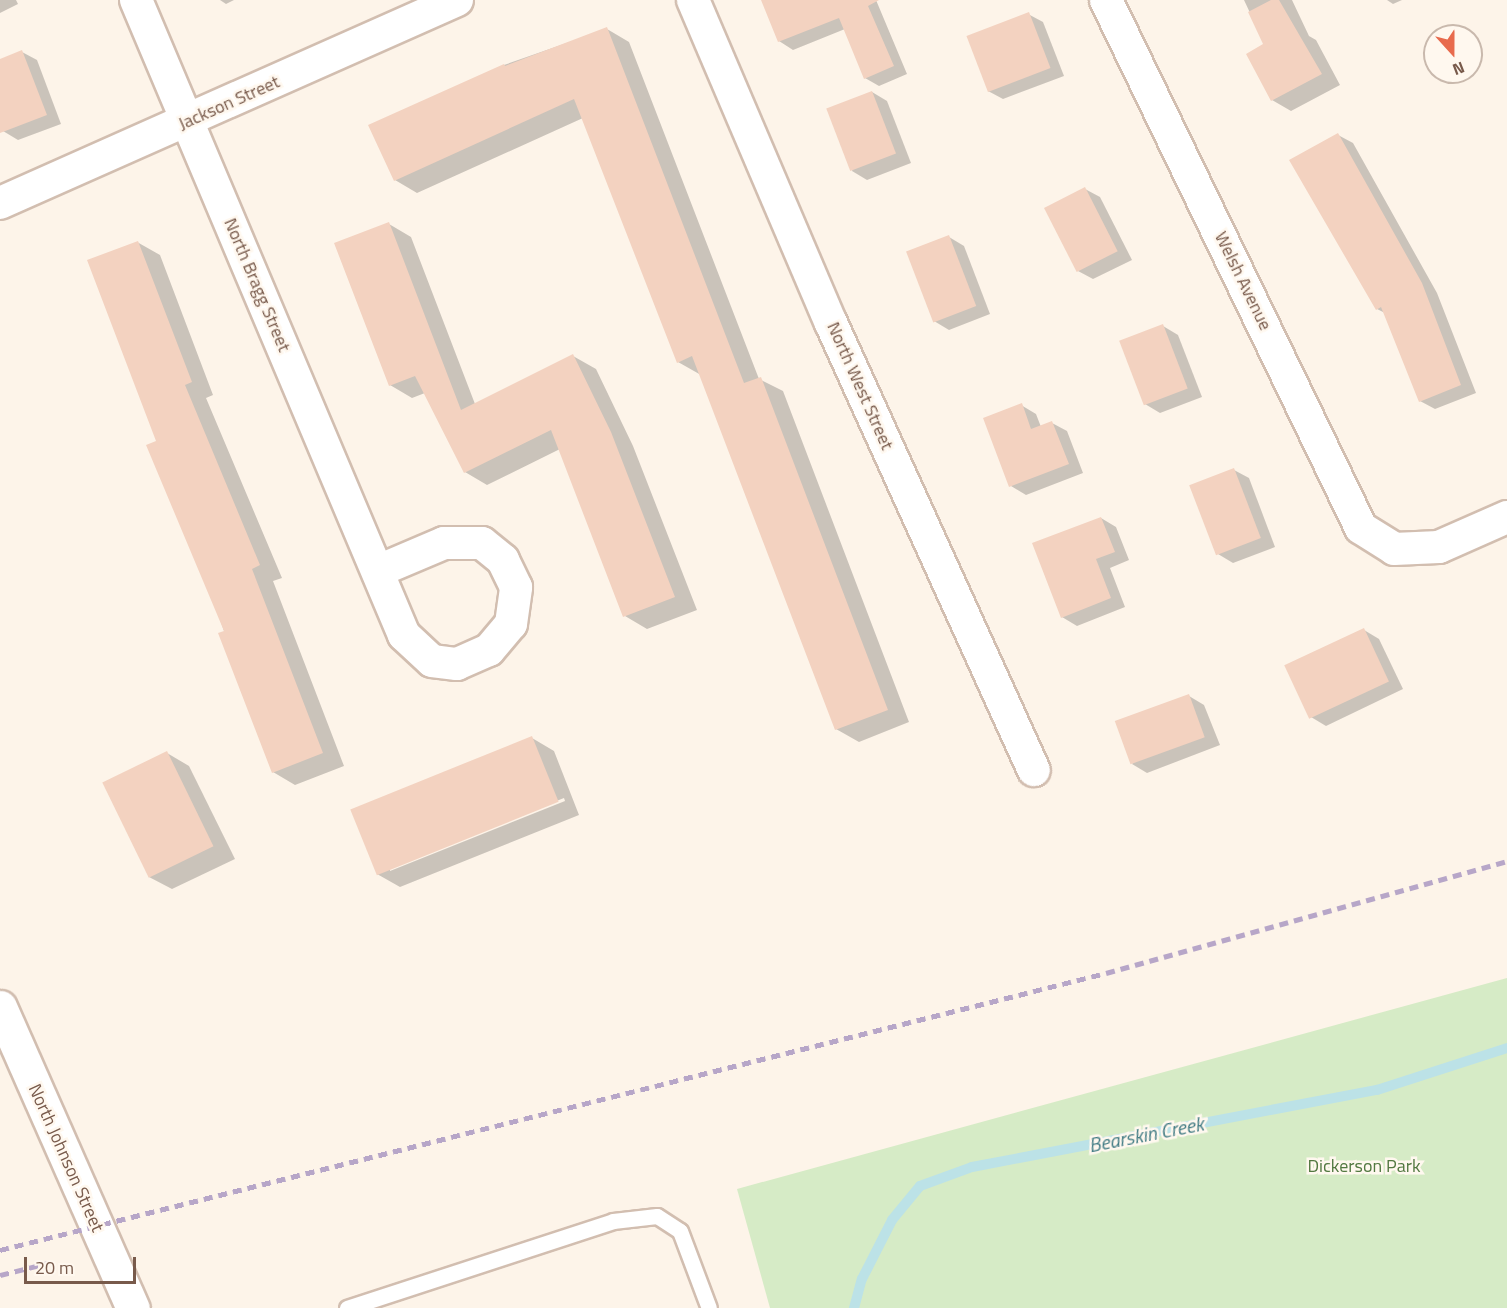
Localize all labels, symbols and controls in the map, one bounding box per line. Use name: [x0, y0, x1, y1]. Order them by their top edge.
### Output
north arrow: [1423, 24, 1483, 84]
text: N: [1449, 56, 1468, 82]
street label: Jackson Street: [175, 71, 283, 135]
street label: North Bragg Street: [219, 215, 295, 355]
street label: Welsh Avenue: [1210, 228, 1276, 334]
street label: North West Street: [822, 319, 898, 453]
street label: North Johnson Street: [24, 1081, 108, 1235]
water label: Bearskin Creek: [1086, 1111, 1206, 1157]
park label: Dickerson Park: [1307, 1155, 1421, 1177]
scale bar: [27, 1245, 140, 1283]
text: 20 m: [35, 1254, 74, 1281]

